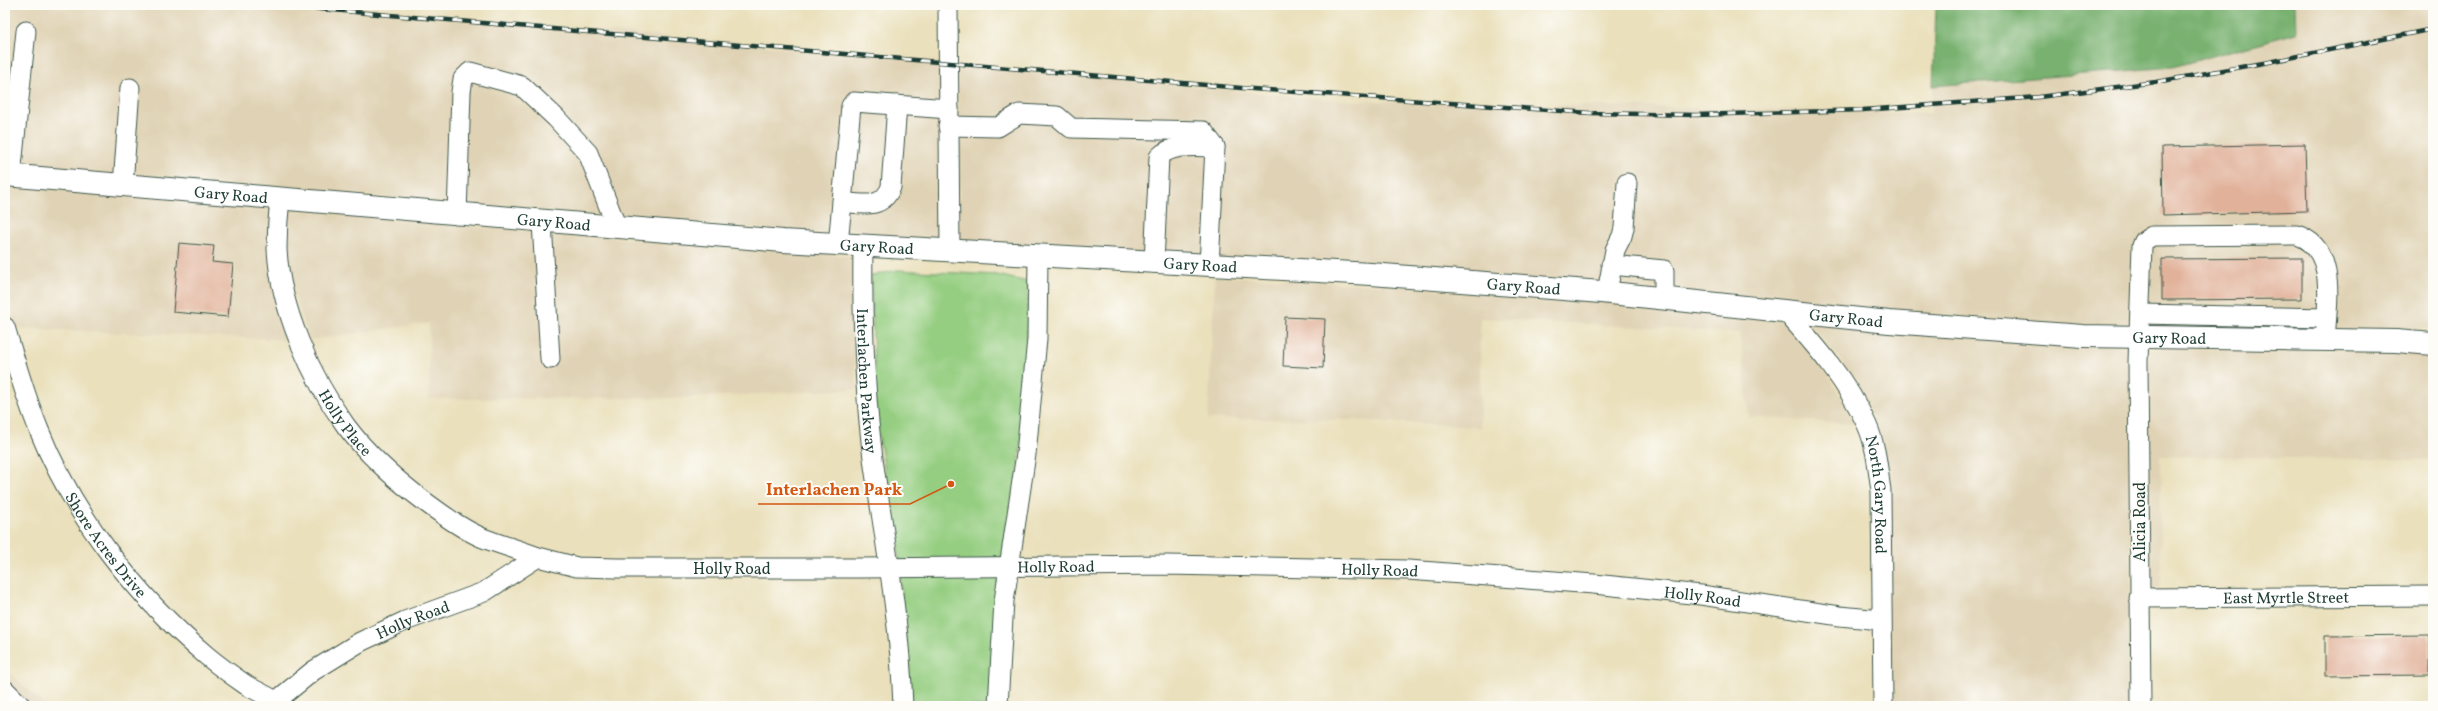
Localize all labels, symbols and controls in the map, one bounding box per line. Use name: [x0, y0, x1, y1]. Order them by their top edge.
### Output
street label: Gary Road: [193, 182, 269, 210]
street label: Gary Road: [516, 209, 592, 238]
street label: Gary Road: [839, 235, 914, 261]
street label: Gary Road: [1163, 253, 1238, 279]
street label: Gary Road: [1486, 274, 1561, 302]
street label: Gary Road: [1808, 305, 1884, 334]
street label: Interlachen Parkway: [850, 308, 881, 455]
street label: Gary Road: [2132, 328, 2207, 351]
street label: Holly Place: [312, 386, 376, 462]
street label: North Gary Road: [1859, 433, 1891, 554]
callout: Interlachen Park: [758, 475, 910, 504]
text: Interlachen Park: [766, 479, 903, 502]
street label: Alicia Road: [2130, 482, 2152, 562]
street label: Shore Acres Drive: [59, 489, 151, 604]
street label: Holly Road: [1017, 557, 1095, 579]
street label: Holly Road: [693, 559, 771, 581]
street label: Holly Road: [1341, 560, 1419, 584]
street label: Holly Road: [1663, 582, 1742, 614]
street label: East Myrtle Street: [2223, 588, 2349, 610]
street label: Holly Road: [373, 597, 453, 646]

